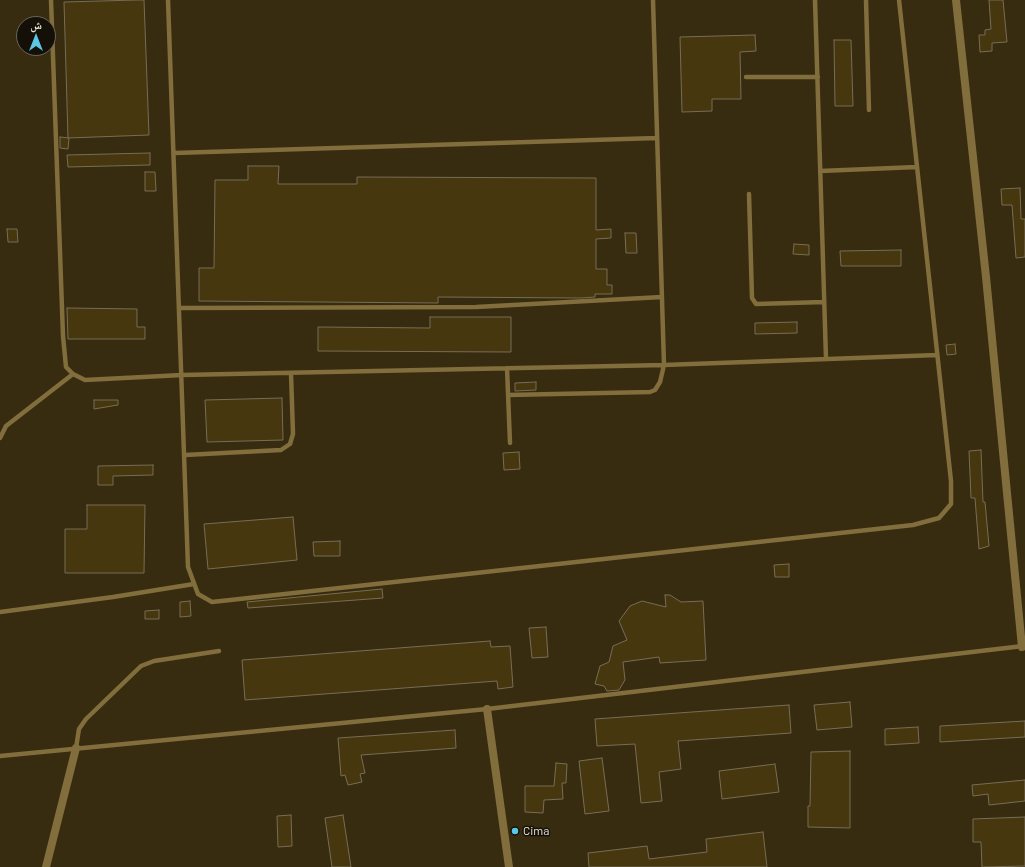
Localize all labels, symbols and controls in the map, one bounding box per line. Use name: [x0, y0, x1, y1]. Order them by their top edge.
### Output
north arrow: [16, 16, 56, 56]
text: ش: [30, 18, 42, 31]
place label: Cima: [523, 824, 549, 838]
marker: Cima: [510, 826, 520, 836]

